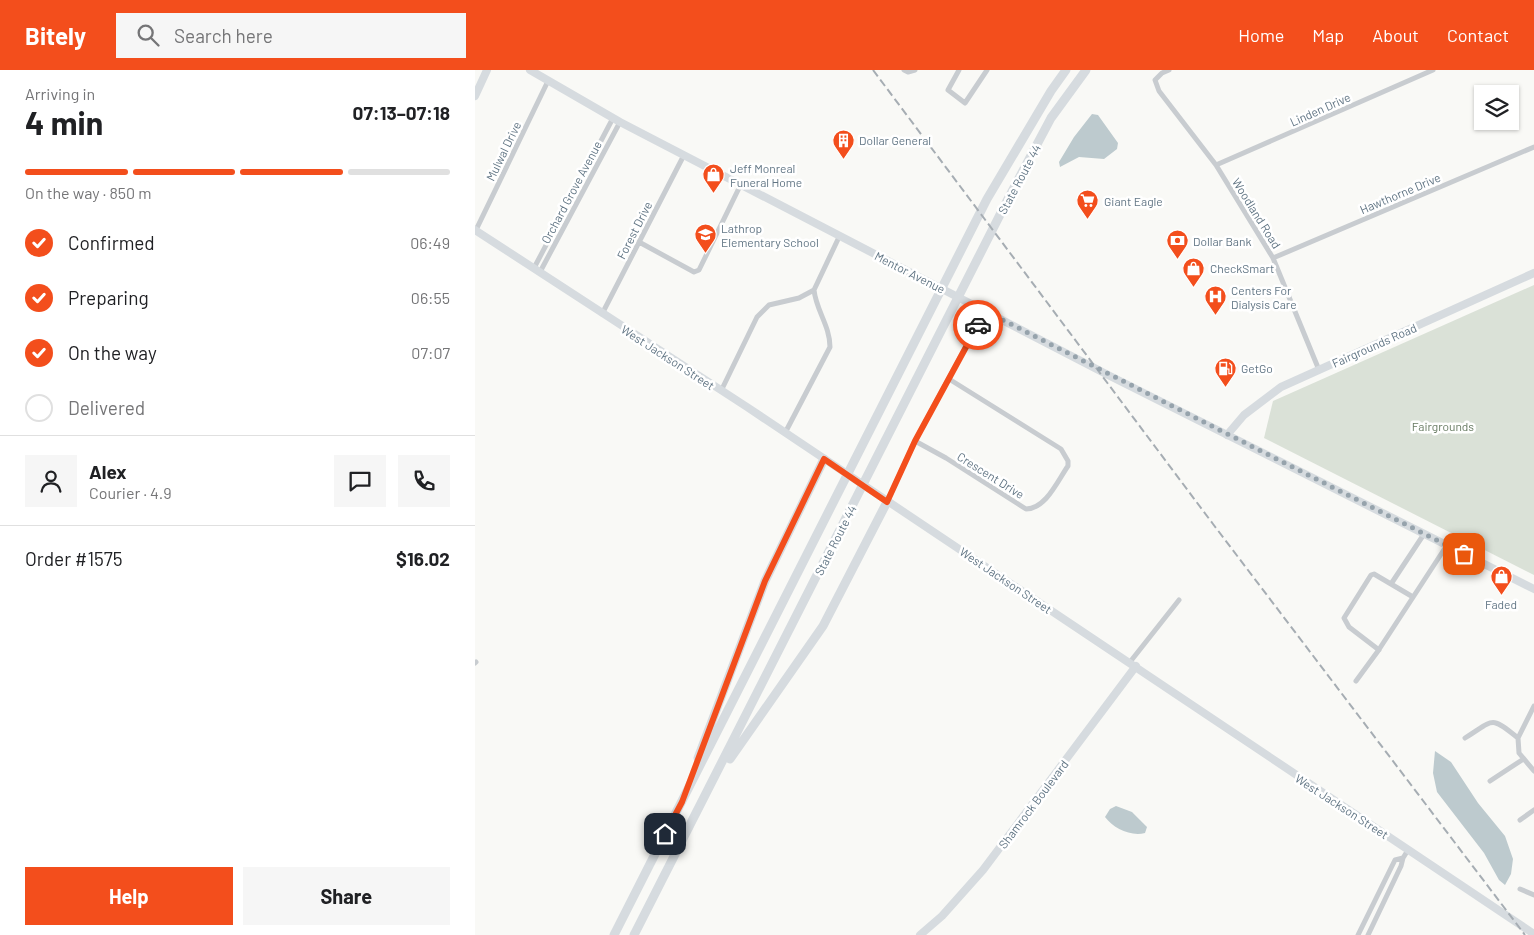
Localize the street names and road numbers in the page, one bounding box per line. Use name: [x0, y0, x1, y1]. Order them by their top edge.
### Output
street label: Linden Drive: [1288, 89, 1352, 129]
street label: Mulwal Drive: [483, 119, 523, 183]
street label: Orchard Grove Avenue: [538, 138, 604, 246]
street label: State Route 44: [995, 142, 1043, 216]
street label: Hawthorne Drive: [1358, 170, 1442, 216]
street label: Woodland Road: [1230, 175, 1284, 251]
street label: Forest Drive: [614, 199, 654, 261]
street label: Mentor Avenue: [872, 248, 948, 296]
street label: Fairgrounds Road: [1329, 320, 1419, 370]
street label: West Jackson Street: [619, 322, 717, 392]
street label: Crescent Drive: [955, 449, 1027, 501]
street label: State Route 44: [811, 503, 859, 577]
street label: West Jackson Street: [957, 544, 1055, 616]
street label: Shamrock Boulevard: [995, 757, 1071, 851]
street label: West Jackson Street: [1293, 771, 1391, 841]

